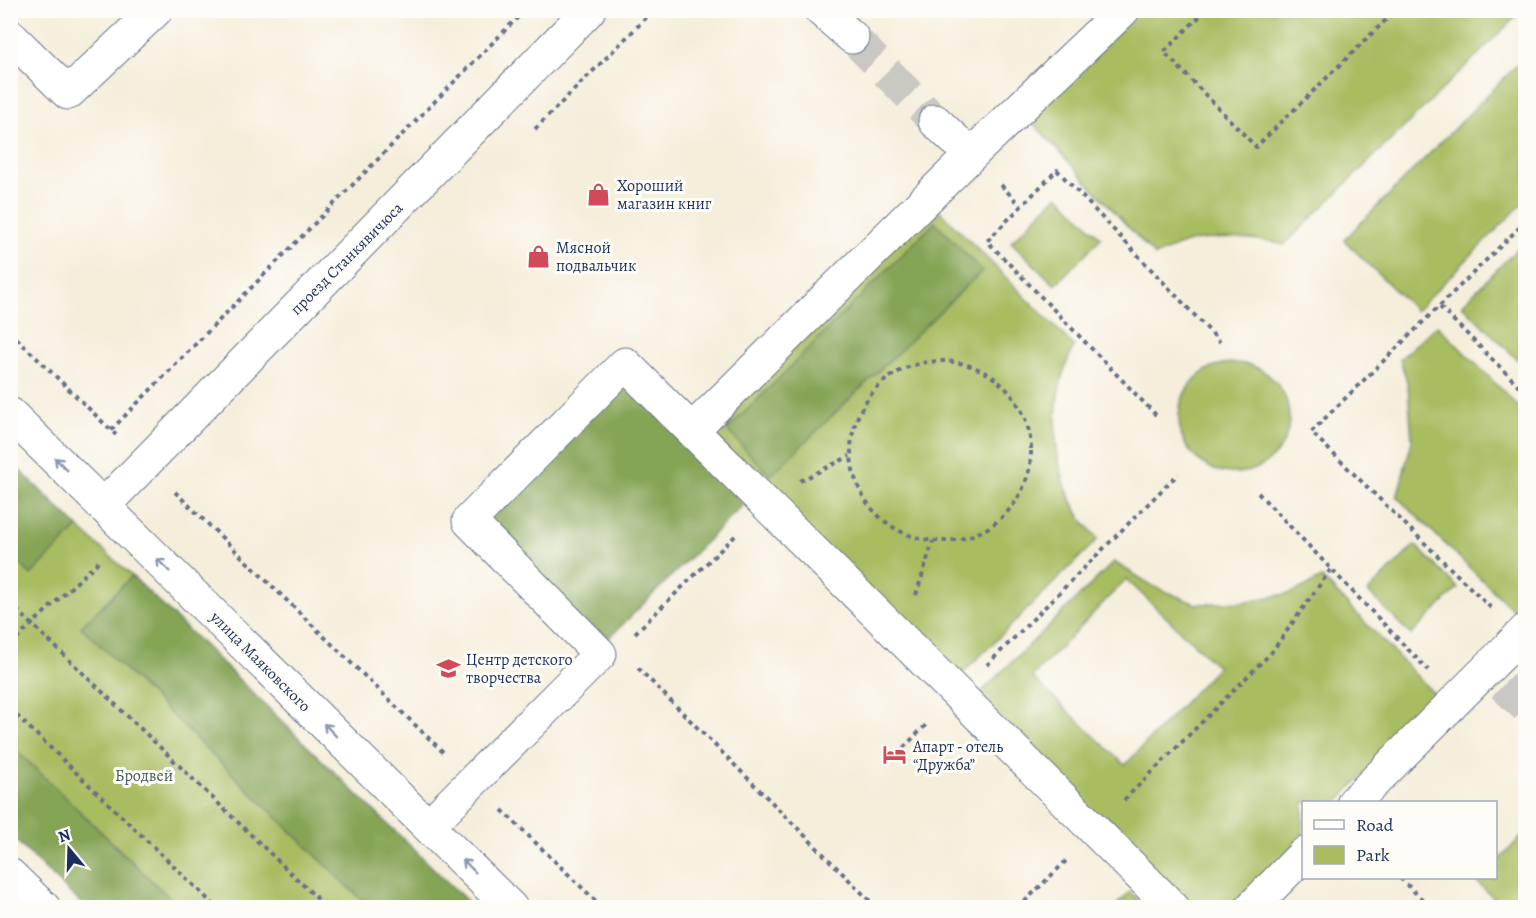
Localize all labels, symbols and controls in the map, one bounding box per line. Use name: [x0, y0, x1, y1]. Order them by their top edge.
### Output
place label: Хороший магазин книг: [617, 175, 712, 215]
shop icon: Хороший магазин книг: [586, 181, 612, 207]
street label: проезд Станкявичюса: [285, 197, 408, 320]
place label: Мясной подвальчик: [556, 237, 636, 277]
shop icon: Мясной подвальчик: [525, 243, 551, 269]
one-way arrow: [54, 457, 69, 472]
one-way arrow: [156, 558, 171, 573]
street label: улица Маяковского: [204, 606, 315, 717]
place label: Центр детского творчества: [466, 649, 573, 689]
school or university icon: Центр детского творчества: [435, 655, 461, 681]
one-way arrow: [323, 722, 338, 737]
place label: Апарт - отель “Дружба”: [912, 736, 1003, 776]
hotel icon: Апарт - отель “Дружба”: [882, 742, 908, 768]
park label: Бродвей: [115, 765, 173, 787]
legend: [1302, 801, 1497, 879]
text: Road: [1356, 813, 1394, 837]
north arrow: [39, 819, 99, 879]
text: N: [55, 823, 74, 848]
text: Park: [1356, 843, 1390, 867]
one-way arrow: [462, 859, 477, 874]

